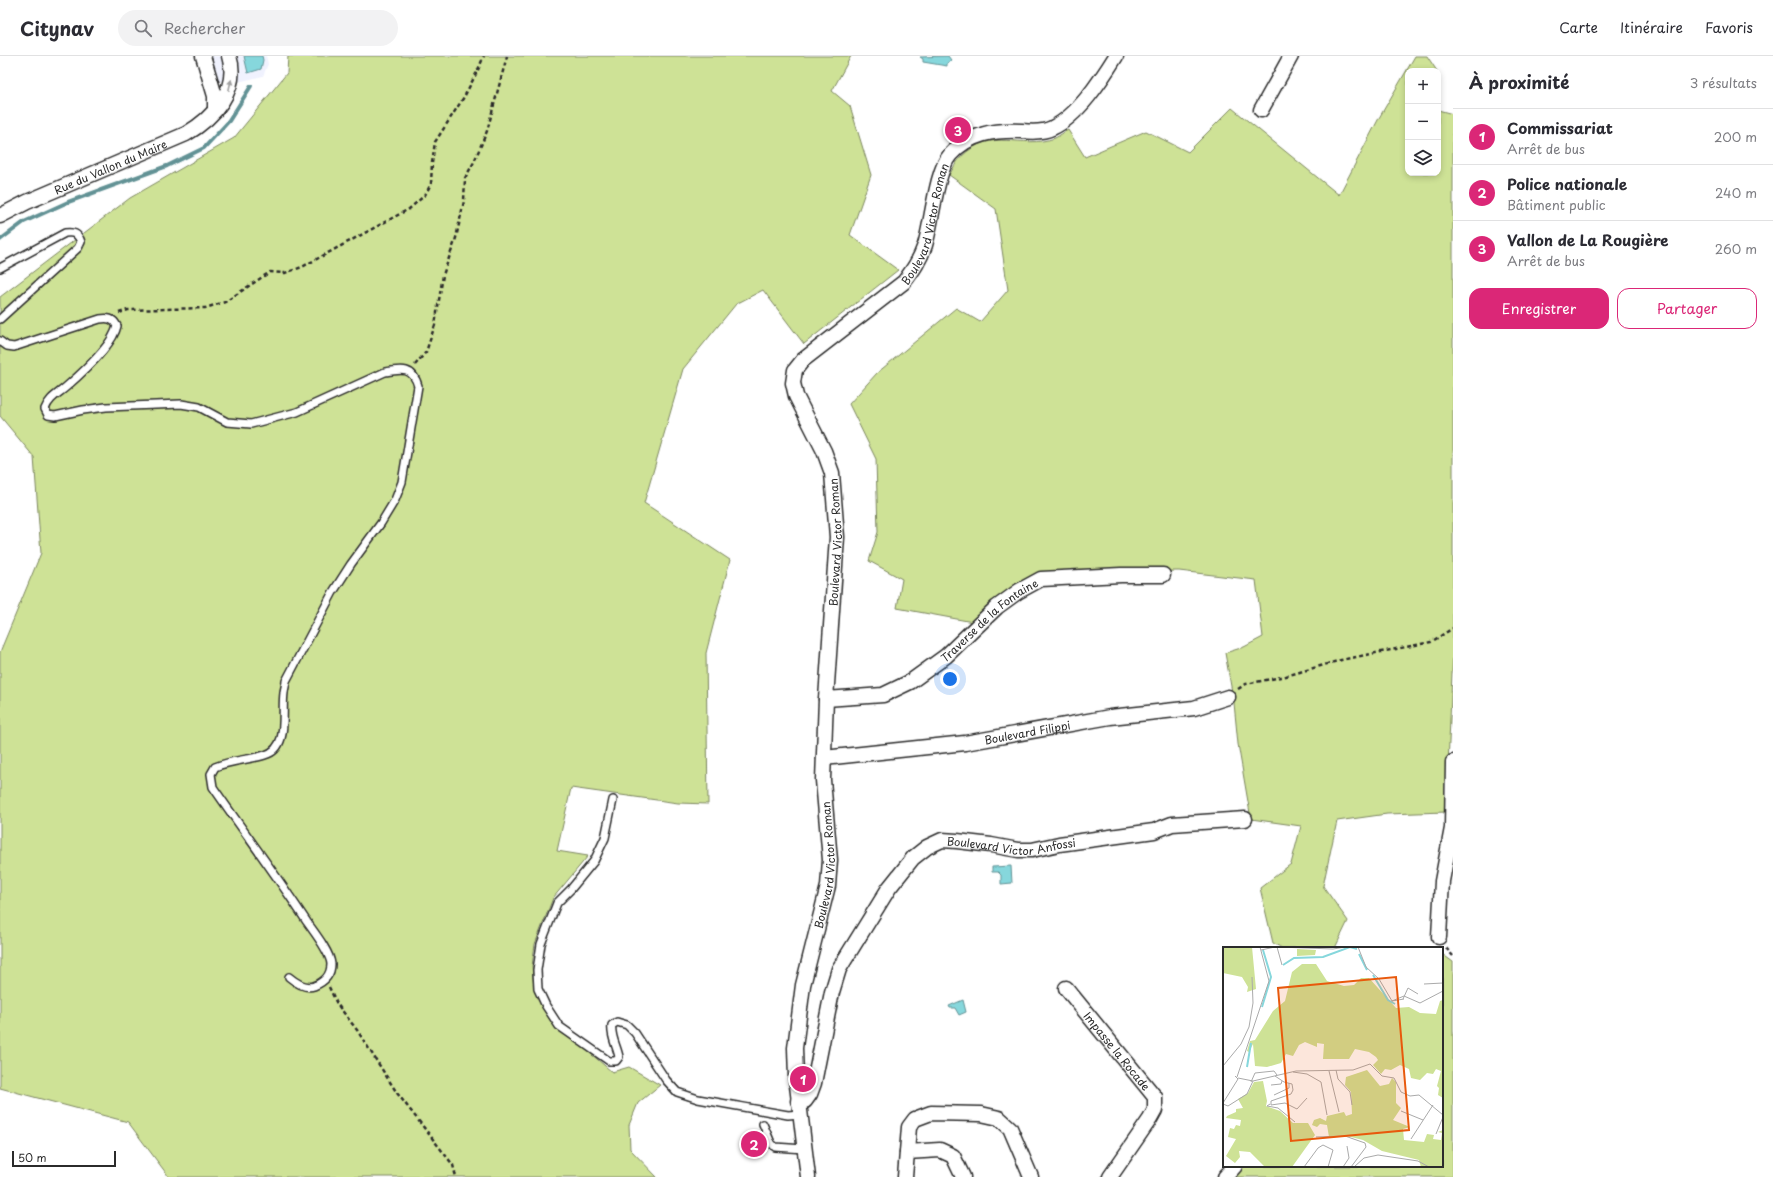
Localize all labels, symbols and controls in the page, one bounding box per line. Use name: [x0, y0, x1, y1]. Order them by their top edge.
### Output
search box: [118, 10, 398, 46]
text: Citynav: [20, 14, 94, 42]
text: Rechercher: [164, 16, 245, 39]
icon: search: [132, 17, 154, 39]
text: Carte: [1559, 17, 1598, 38]
text: Itinéraire: [1620, 17, 1683, 38]
text: Favoris: [1705, 17, 1753, 38]
map controls: [1405, 68, 1441, 176]
button: +: [1405, 68, 1441, 104]
text: À proximité: [1469, 69, 1569, 95]
text: 3 résultats: [1690, 73, 1757, 92]
one-way arrow: [227, 78, 233, 91]
button: −: [1405, 104, 1441, 140]
pin: 3: [945, 115, 971, 145]
text: Commissariat: [1507, 116, 1613, 139]
text: 1: [1479, 127, 1485, 146]
text: 200 m: [1714, 127, 1757, 146]
street label: Rue du Vallon du Maire: [51, 135, 169, 198]
text: Arrêt de bus: [1507, 139, 1585, 158]
button: layers: [1405, 140, 1441, 176]
street label: Boulevard Victor Roman: [896, 160, 953, 288]
text: Police nationale: [1507, 172, 1627, 195]
text: 2: [1477, 183, 1487, 202]
text: 240 m: [1715, 183, 1757, 202]
text: Bâtiment public: [1507, 195, 1606, 214]
text: Vallon de La Rougière: [1507, 228, 1669, 251]
text: 3: [1478, 239, 1486, 258]
text: 260 m: [1715, 239, 1757, 258]
text: Arrêt de bus: [1507, 251, 1585, 270]
button: Enregistrer: [1469, 288, 1609, 329]
button: Partager: [1617, 288, 1757, 329]
street label: Boulevard Victor Roman: [824, 478, 846, 607]
street label: Traverse de la Fontaine: [937, 574, 1041, 666]
your location: [940, 669, 960, 689]
street label: Boulevard Filippi: [983, 716, 1072, 748]
street label: Boulevard Victor Roman: [809, 801, 839, 930]
street label: Boulevard Victor Anfossi: [946, 832, 1077, 859]
inset map: [1223, 947, 1443, 1167]
street label: Impasse la Rocade: [1080, 1008, 1155, 1094]
pin: 1: [790, 1064, 816, 1094]
pin: 2: [741, 1129, 767, 1159]
scale bar: [12, 1149, 116, 1168]
text: 50 m: [18, 1149, 47, 1166]

